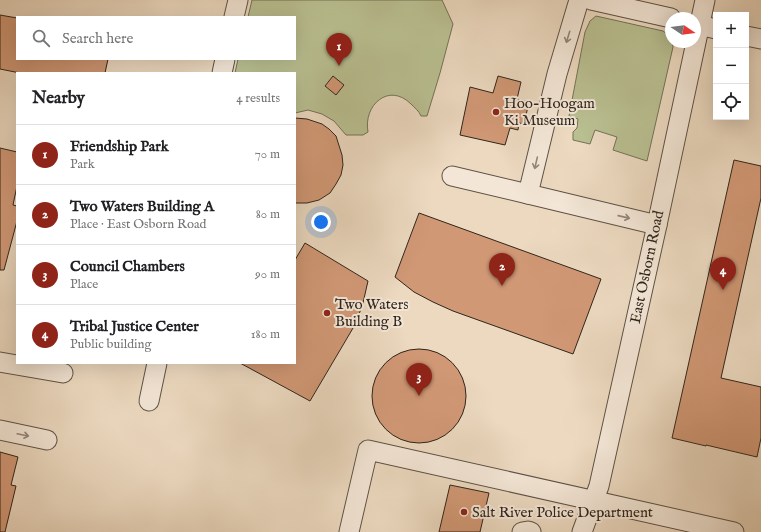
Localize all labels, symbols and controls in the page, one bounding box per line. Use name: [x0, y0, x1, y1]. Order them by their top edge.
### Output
north arrow: [665, 12, 701, 48]
map controls: [713, 12, 749, 120]
button: +: [713, 12, 749, 48]
search box: [16, 16, 296, 60]
icon: search: [30, 27, 52, 49]
text: Search here: [62, 29, 133, 48]
one-way arrow: [564, 31, 571, 44]
pin: 1: [326, 33, 352, 66]
button: −: [713, 48, 749, 84]
button: locate: [713, 84, 749, 120]
text: Nearby: [32, 88, 85, 109]
text: 4 results: [236, 90, 280, 107]
place label: Hoo-Hoogam Ki Museum: [504, 94, 595, 130]
marker: Hoo-Hoogam Ki Museum: [491, 107, 501, 117]
text: Friendship Park: [70, 137, 169, 156]
text: 1: [43, 146, 47, 163]
text: 70 m: [255, 146, 280, 163]
text: Park: [70, 156, 95, 173]
one-way arrow: [531, 156, 539, 169]
text: Two Waters Building A: [70, 197, 214, 216]
text: 2: [42, 206, 48, 223]
text: 80 m: [256, 206, 280, 223]
street label: East Osborn Road: [626, 208, 668, 325]
your location: [311, 212, 331, 232]
one-way arrow: [617, 214, 630, 221]
text: Place · East Osborn Road: [70, 216, 206, 233]
pin: 2: [489, 253, 515, 286]
text: Council Chambers: [70, 257, 185, 276]
pin: 4: [710, 257, 736, 290]
text: 3: [43, 266, 47, 283]
text: 90 m: [255, 266, 280, 283]
text: Place: [70, 276, 98, 293]
place label: Two Waters Building B: [335, 295, 408, 331]
marker: Two Waters Building B: [322, 308, 332, 318]
text: Tribal Justice Center: [70, 317, 199, 336]
text: 4: [42, 326, 48, 343]
text: 180 m: [251, 326, 280, 343]
text: Public building: [70, 336, 152, 353]
pin: 3: [406, 363, 432, 396]
one-way arrow: [17, 431, 30, 439]
place label: Salt River Police Department: [472, 503, 653, 522]
marker: Salt River Police Department: [459, 507, 469, 517]

